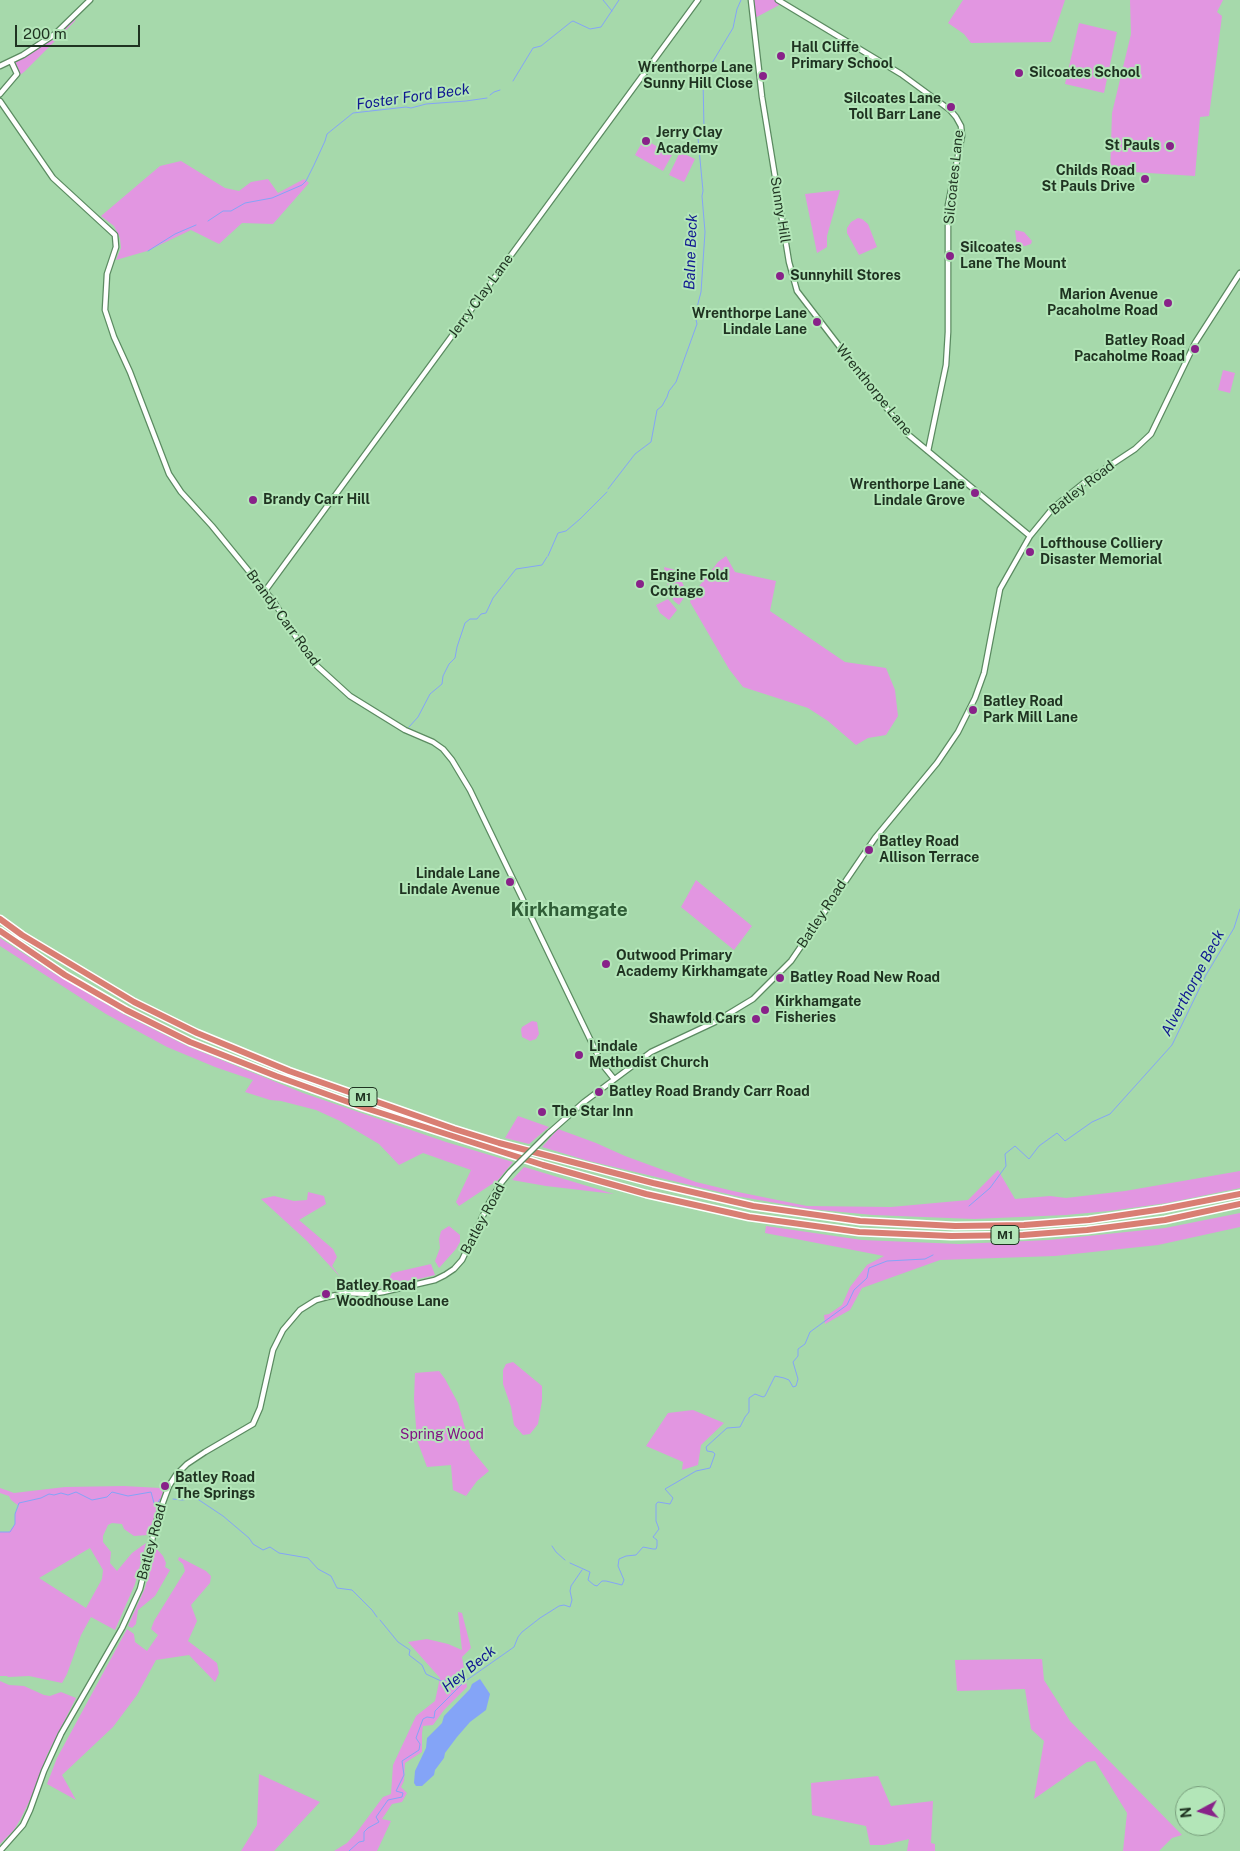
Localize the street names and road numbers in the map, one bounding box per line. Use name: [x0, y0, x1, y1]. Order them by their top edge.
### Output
street label: Silcoates Lane: [941, 129, 967, 225]
street label: Sunny Hill: [766, 176, 794, 244]
street label: Jerry Clay Lane: [445, 251, 517, 341]
street label: Wrenthorpe Lane: [832, 341, 916, 439]
street label: Batley Road: [1046, 457, 1118, 519]
street label: Brandy Carr Road: [243, 567, 323, 669]
street label: Batley Road: [794, 877, 850, 951]
road number: M1: [349, 1088, 377, 1106]
street label: Batley Road: [457, 1181, 509, 1257]
road number: M1: [991, 1226, 1019, 1244]
street label: Batley Road: [134, 1502, 170, 1582]

